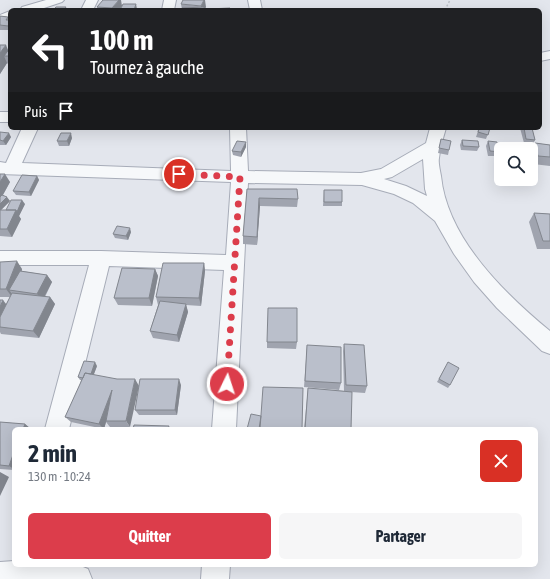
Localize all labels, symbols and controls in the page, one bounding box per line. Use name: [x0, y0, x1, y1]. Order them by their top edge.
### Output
icon: left: [24, 24, 76, 76]
text: 100 m: [90, 24, 153, 56]
text: Tournez à gauche: [90, 57, 204, 78]
icon: arrive: [55, 100, 77, 122]
text: Puis: [24, 103, 47, 120]
map controls: [494, 142, 538, 186]
button: search: [494, 142, 538, 186]
pin: [162, 157, 196, 191]
icon: arrive: [168, 163, 190, 185]
position arrow: [206, 363, 248, 405]
text: 2 min: [28, 440, 77, 467]
button: close: [480, 440, 522, 482]
text: 130 m · 10:24: [28, 469, 91, 484]
button: Quitter: [28, 513, 271, 559]
button: Partager: [279, 513, 522, 559]

